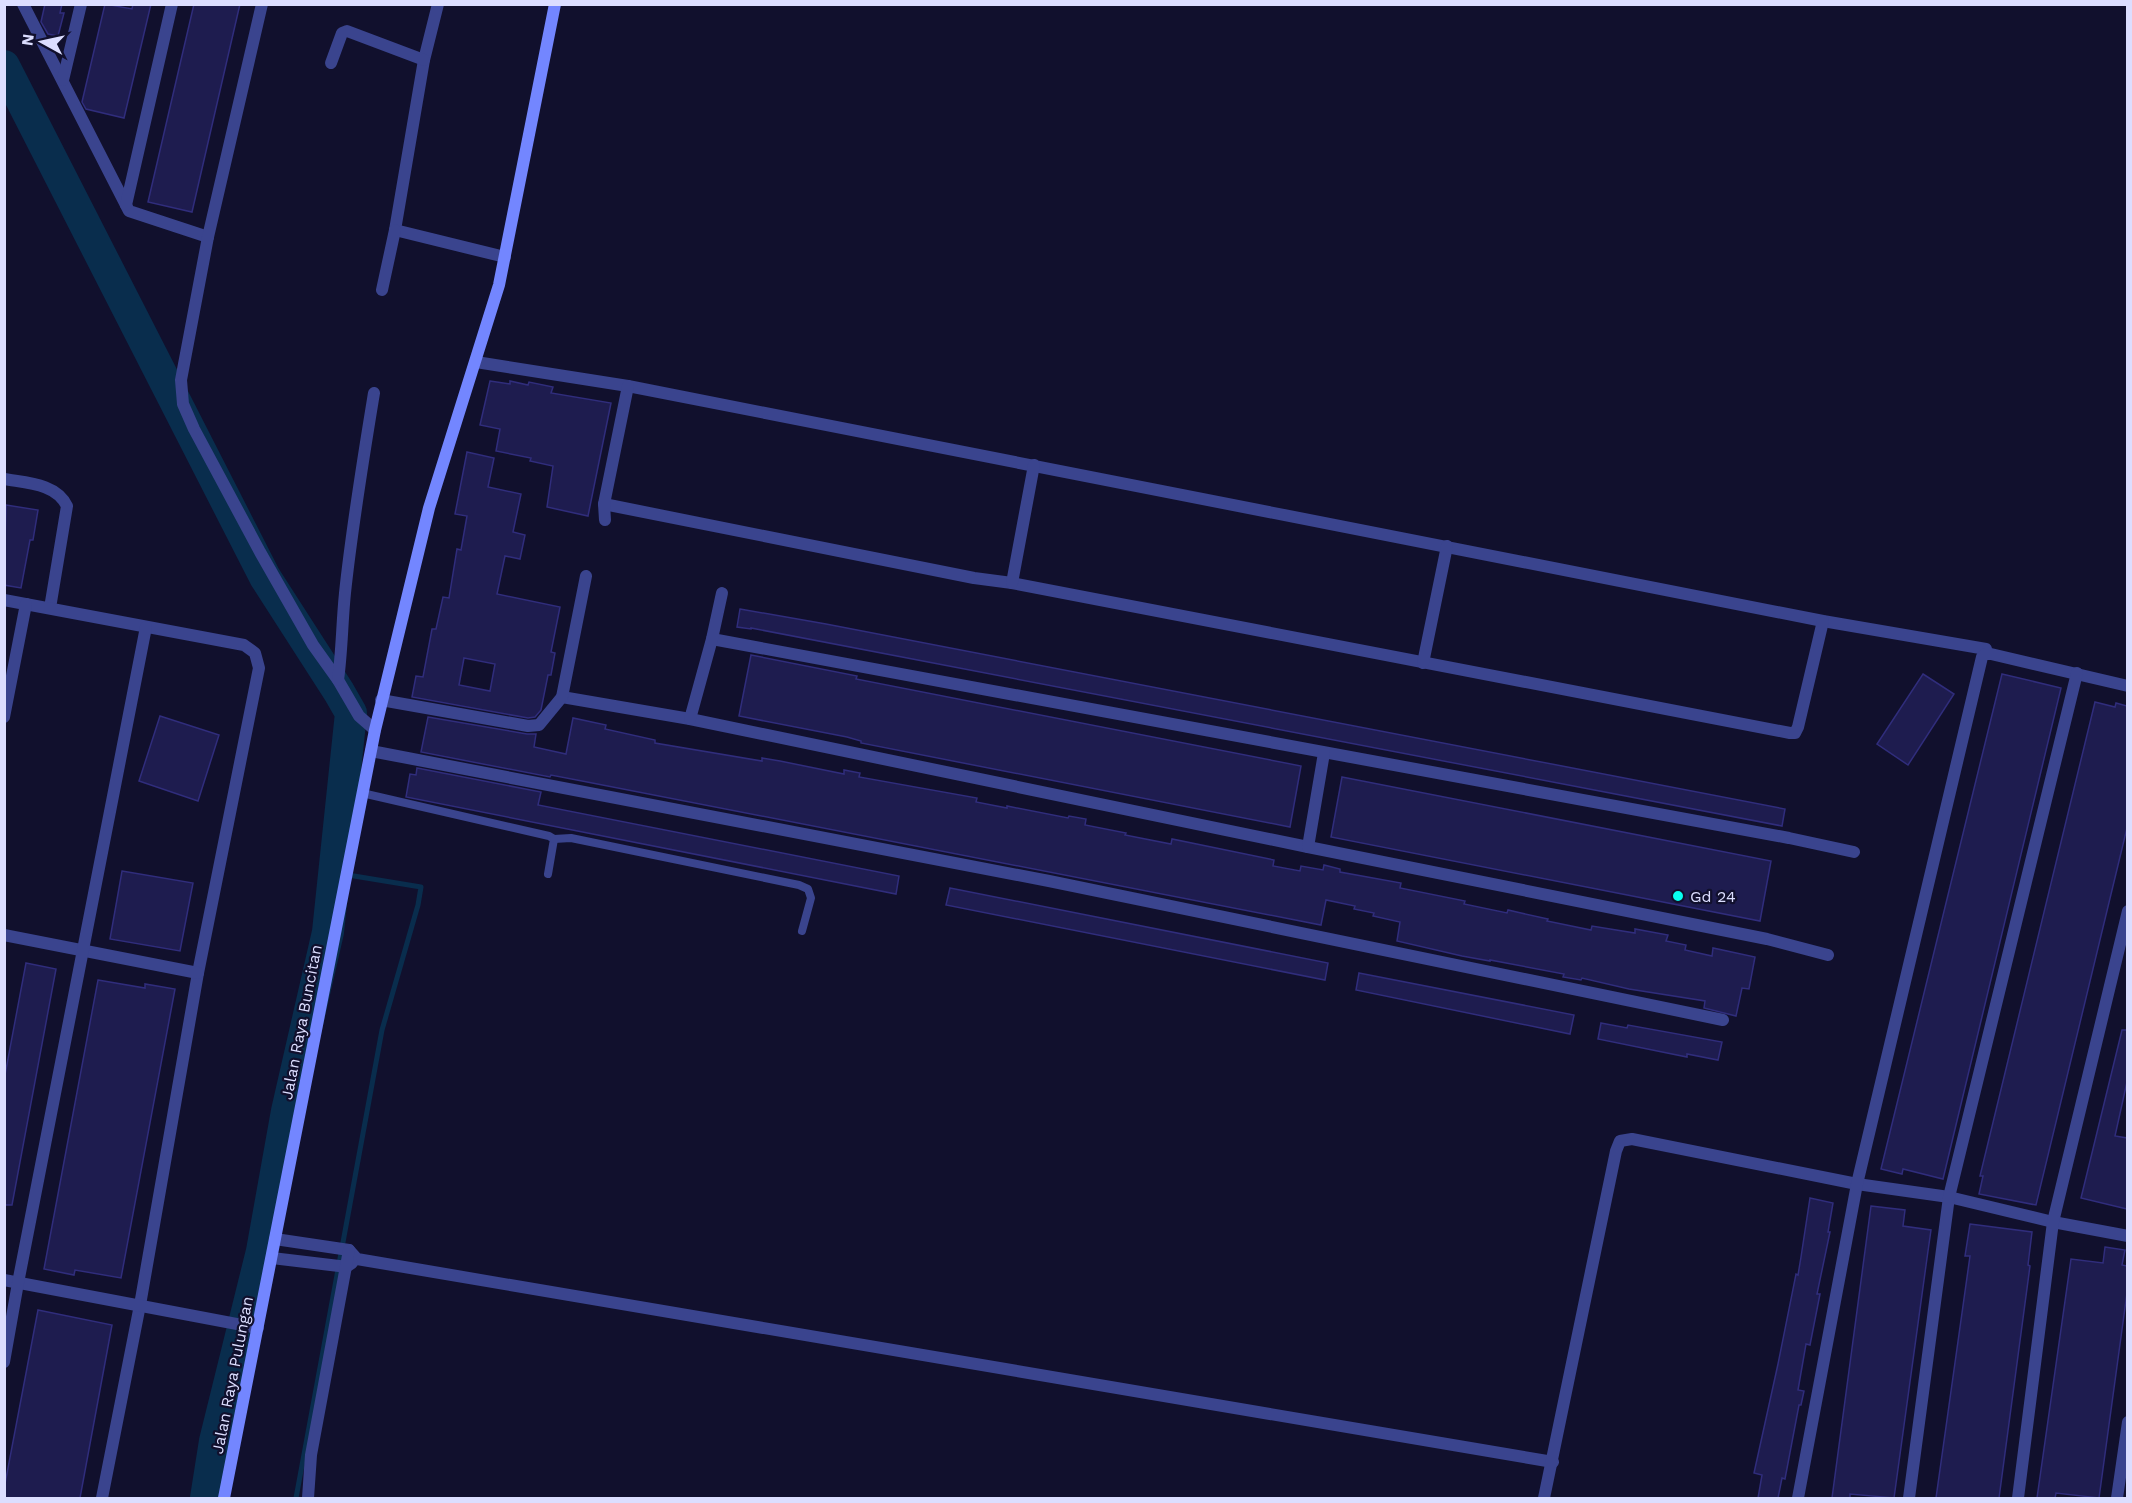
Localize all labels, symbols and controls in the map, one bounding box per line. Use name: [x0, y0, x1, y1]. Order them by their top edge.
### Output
north arrow: [12, 12, 72, 72]
text: N: [17, 33, 38, 47]
place label: Gd 24: [1690, 887, 1736, 906]
marker: Gd 24: [1671, 889, 1685, 903]
street label: Jalan Raya Buncitan: [277, 943, 326, 1101]
street label: Jalan Raya Pulungan: [208, 1295, 257, 1456]

